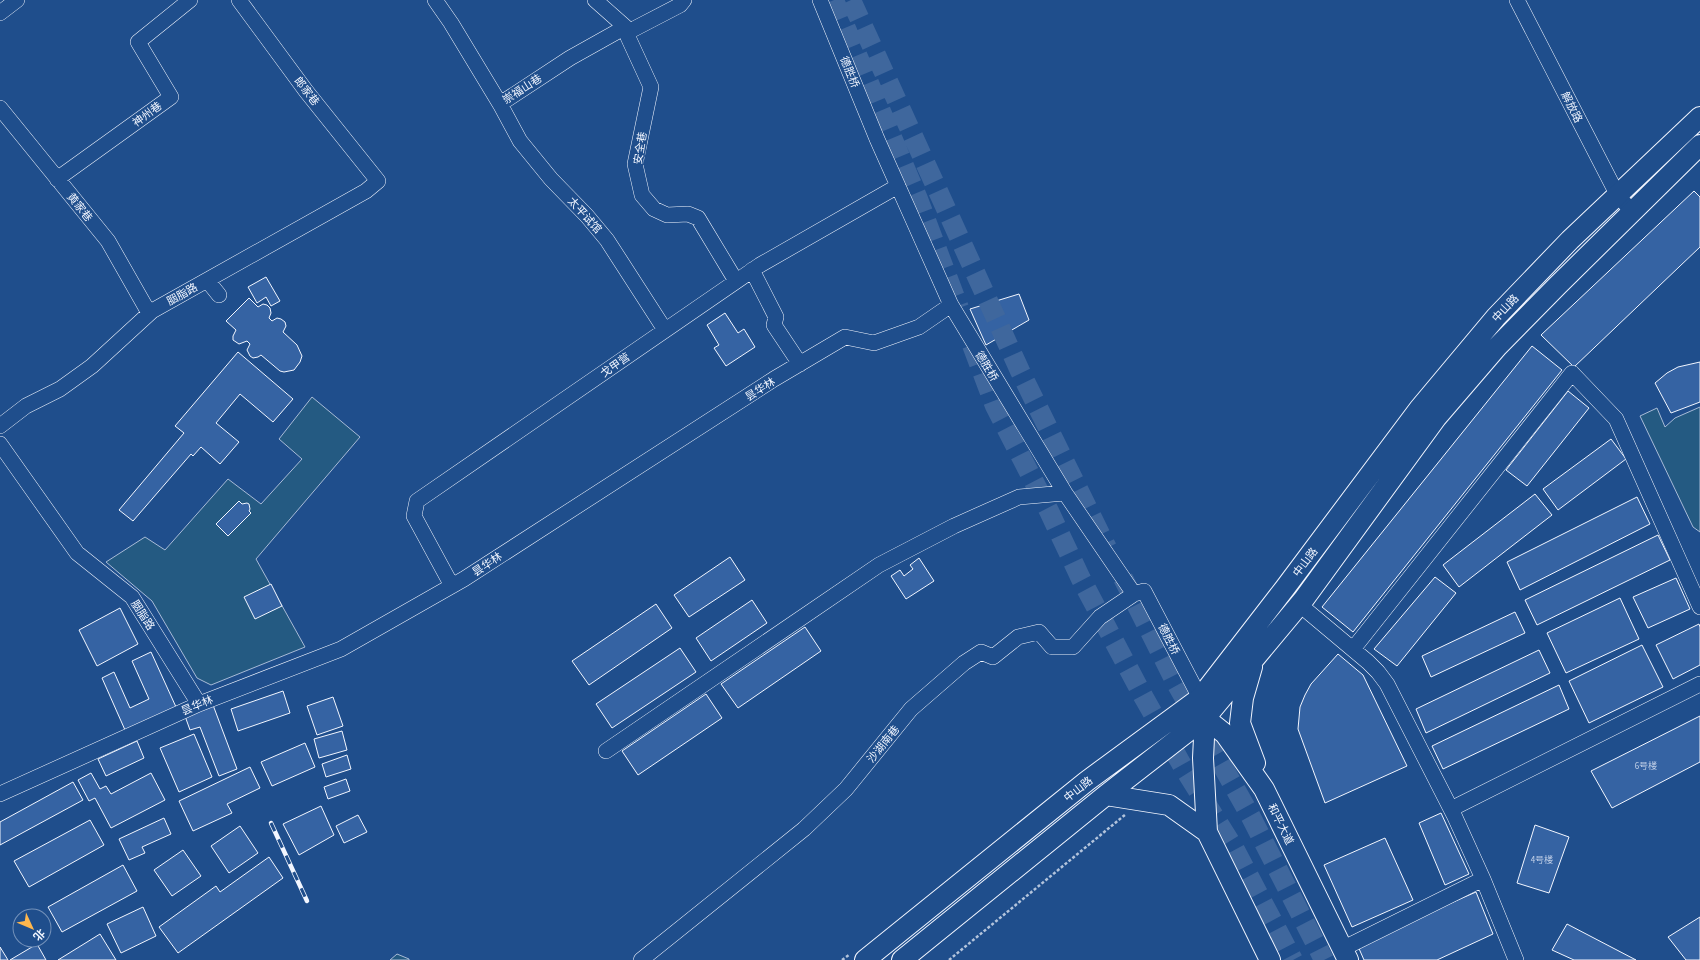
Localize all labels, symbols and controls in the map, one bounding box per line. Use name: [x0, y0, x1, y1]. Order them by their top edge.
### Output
street label: 德胜桥: [836, 54, 863, 90]
street label: 崇福山巷: [500, 71, 545, 108]
street label: 郎家巷: [291, 74, 323, 109]
street label: 解放路: [1557, 89, 1586, 125]
street label: 神州巷: [130, 99, 165, 130]
street label: 安全巷: [631, 131, 650, 166]
street label: 黄家巷: [63, 190, 96, 225]
street label: 太平试馆: [564, 194, 605, 237]
street label: 胭脂路: [164, 280, 200, 309]
street label: 中山路: [1489, 291, 1522, 326]
street label: 德胜桥: [972, 348, 1001, 384]
street label: 戈甲营: [597, 350, 633, 381]
street label: 昙华林: [742, 374, 778, 405]
street label: 中山路: [1289, 545, 1321, 580]
street label: 昙华林: [469, 549, 505, 580]
street label: 胭脂路: [127, 597, 158, 633]
street label: 德胜桥: [1154, 621, 1183, 657]
street label: 昙华林: [179, 692, 215, 719]
street label: 沙湖南巷: [864, 722, 903, 766]
house number: 6号楼: [1635, 760, 1657, 773]
street label: 中山路: [1061, 773, 1096, 805]
street label: 和平大道: [1264, 801, 1297, 847]
house number: 4号楼: [1531, 854, 1553, 867]
north arrow: [12, 908, 52, 948]
text: 北: [30, 925, 48, 944]

